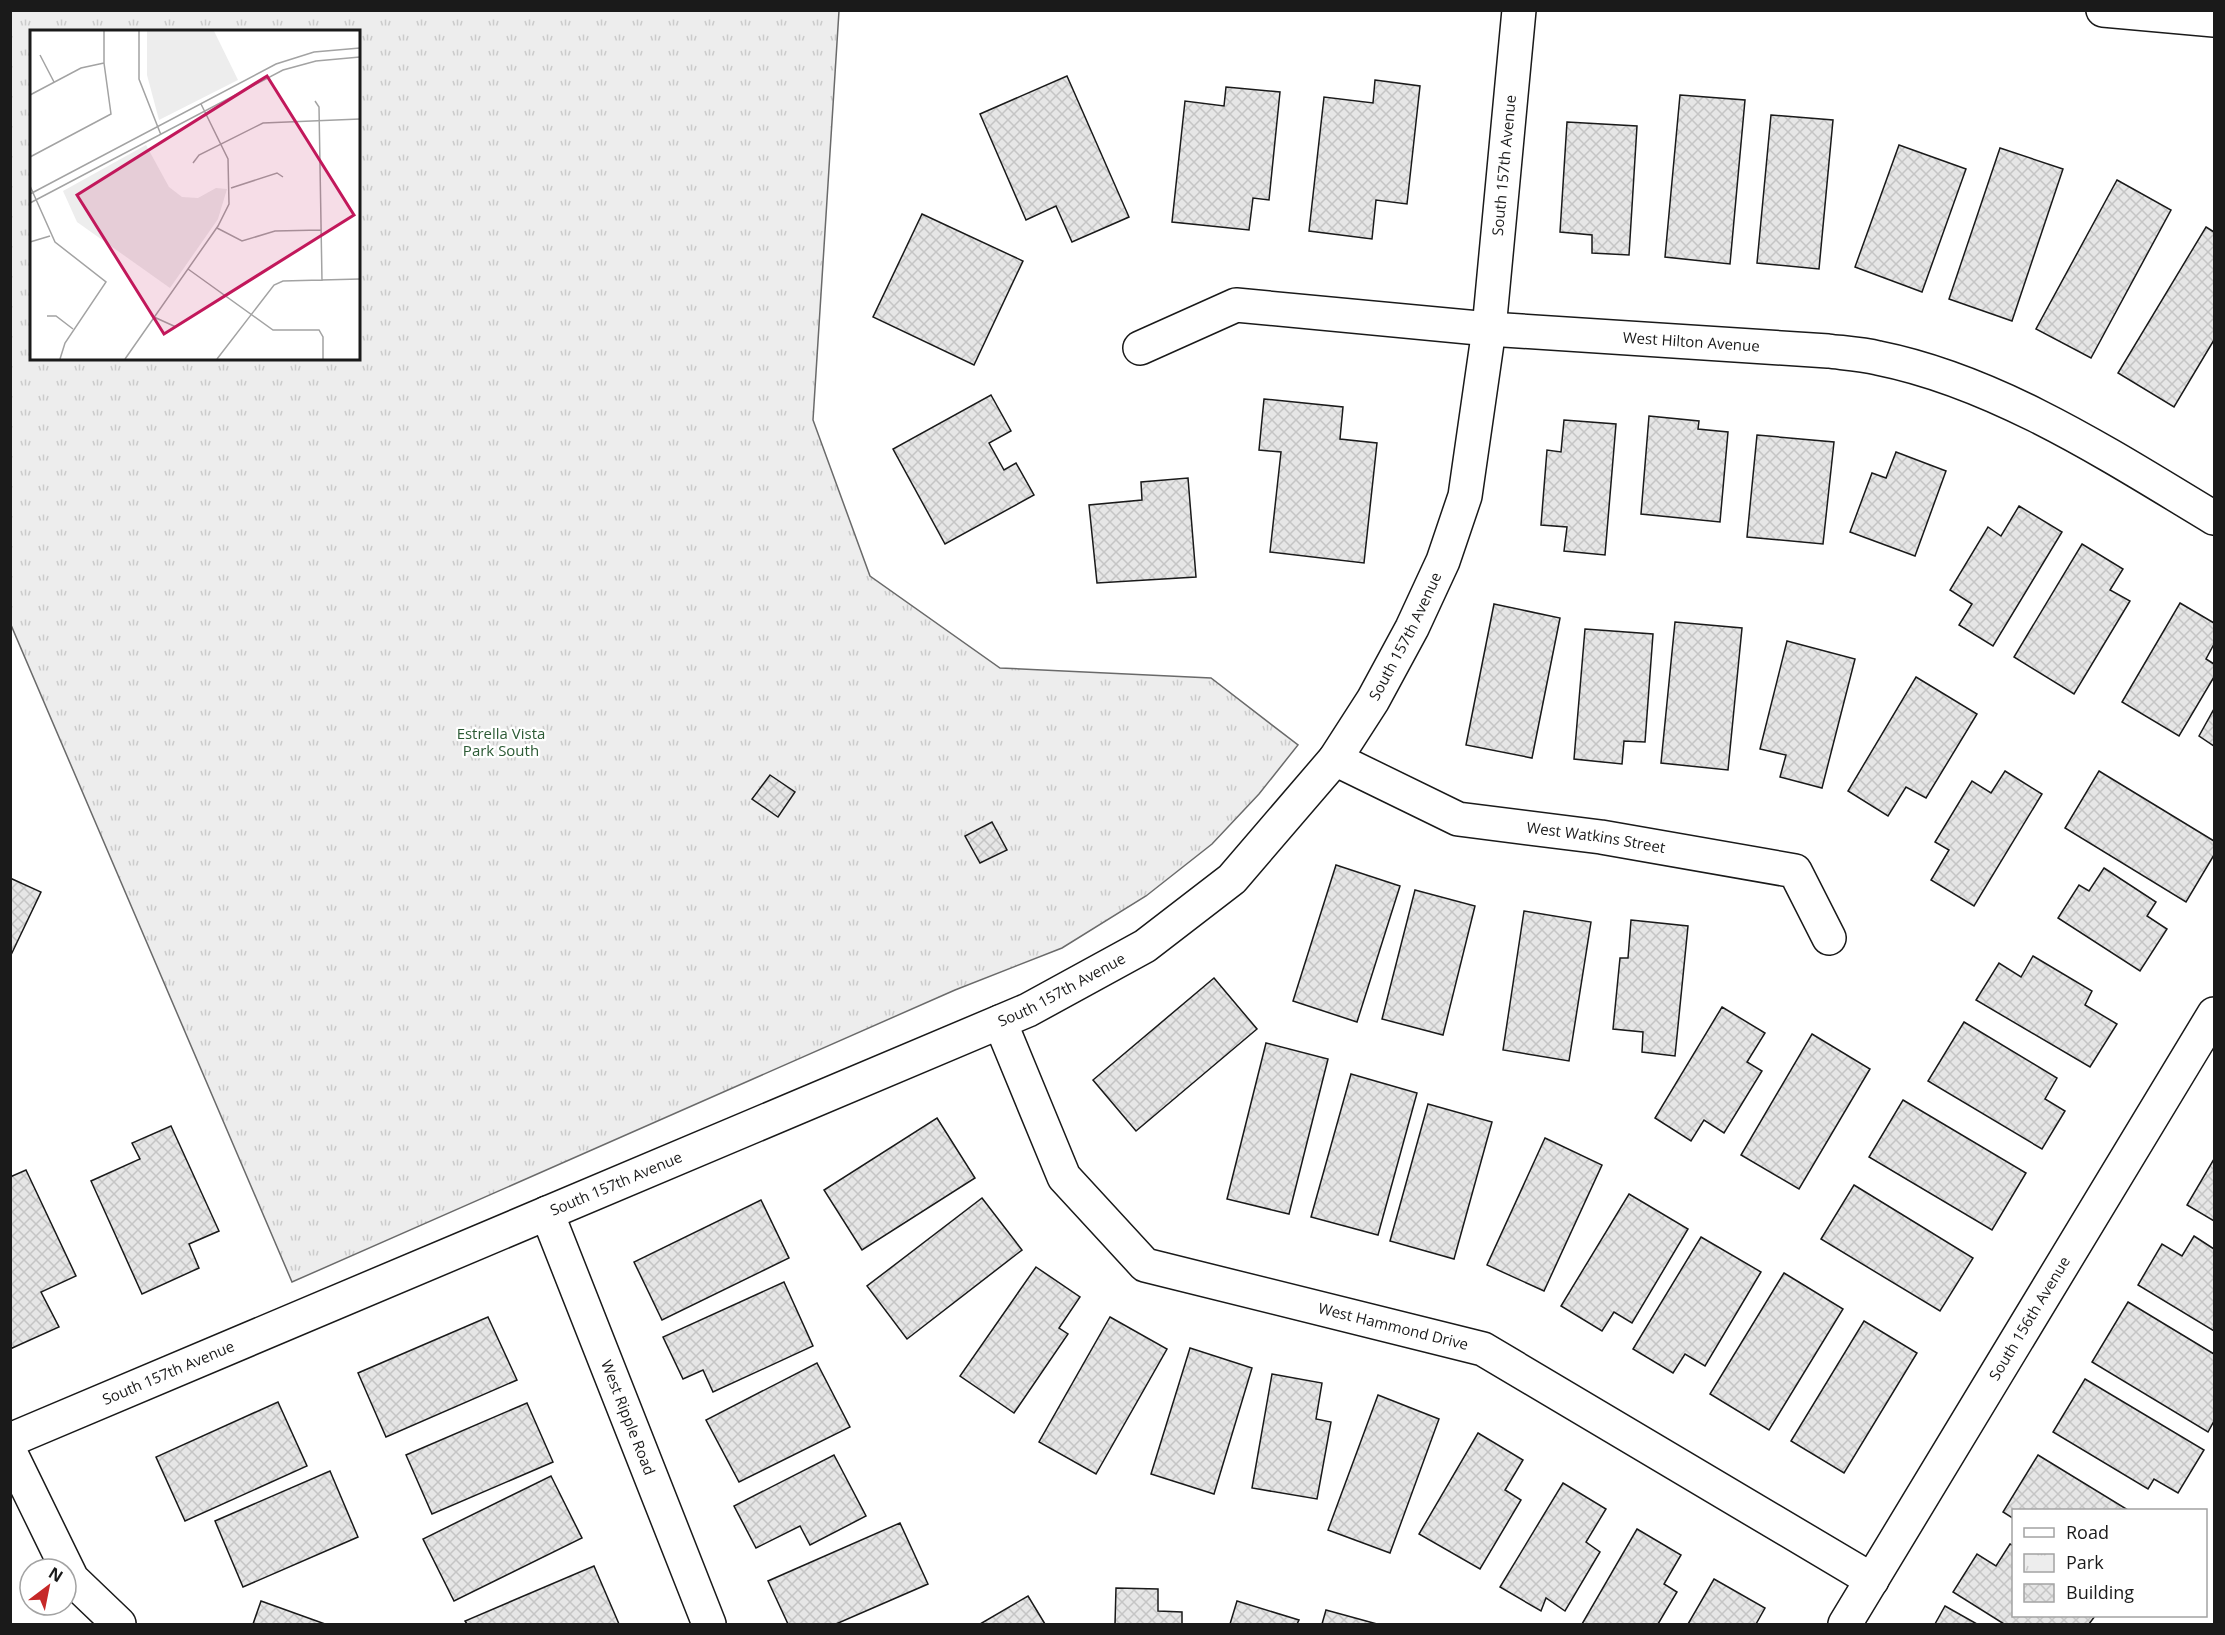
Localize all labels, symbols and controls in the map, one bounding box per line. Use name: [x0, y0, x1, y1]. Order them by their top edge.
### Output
inset map: [30, 30, 360, 360]
street label: South 157th Avenue: [1487, 94, 1520, 237]
street label: West Hilton Avenue: [1622, 327, 1760, 356]
street label: South 157th Avenue: [1364, 569, 1445, 704]
park label: Estrella Vista Park South: [457, 723, 545, 760]
street label: West Watkins Street: [1525, 817, 1667, 857]
street label: South 157th Avenue: [994, 948, 1128, 1031]
street label: South 157th Avenue: [547, 1146, 685, 1220]
street label: South 156th Avenue: [1984, 1252, 2074, 1384]
street label: West Hammond Drive: [1316, 1297, 1471, 1354]
street label: South 157th Avenue: [99, 1335, 237, 1409]
street label: West Ripple Road: [597, 1357, 660, 1478]
legend: [2012, 1509, 2207, 1617]
text: Road: [2066, 1520, 2109, 1544]
text: Park: [2066, 1550, 2104, 1574]
north arrow: [18, 1557, 78, 1617]
text: N: [45, 1562, 67, 1587]
text: Building: [2066, 1580, 2134, 1604]

